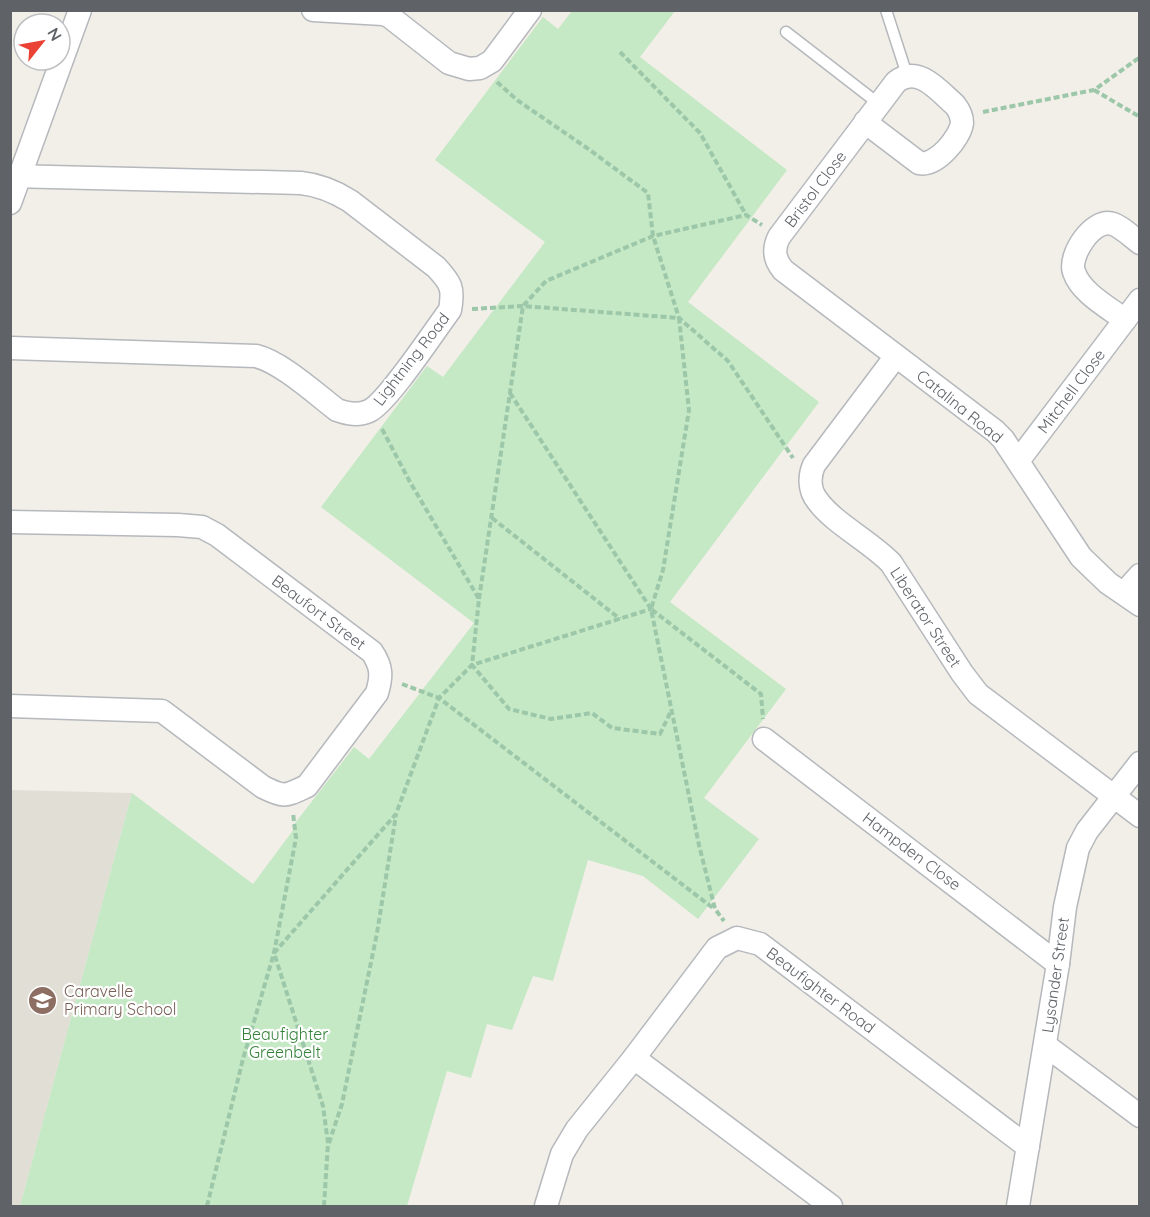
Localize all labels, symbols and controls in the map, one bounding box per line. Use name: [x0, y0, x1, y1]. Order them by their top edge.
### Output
north arrow: [12, 12, 72, 72]
text: N: [43, 24, 66, 44]
street label: Bristol Close: [780, 147, 850, 231]
street label: Lightning Road: [369, 309, 453, 409]
street label: Mitchell Close: [1033, 345, 1109, 437]
street label: Catalina Road: [913, 365, 1007, 447]
street label: Liberator Street: [886, 563, 966, 671]
street label: Beaufort Street: [268, 570, 370, 654]
street label: Hampden Close: [859, 807, 965, 895]
street label: Lysander Street: [1037, 916, 1073, 1034]
street label: Beaufighter Road: [763, 943, 879, 1037]
place label: Caravelle Primary School: [64, 981, 176, 1019]
school or university icon: Caravelle Primary School: [27, 984, 59, 1016]
park label: Beaufighter Greenbelt: [242, 1024, 328, 1062]

